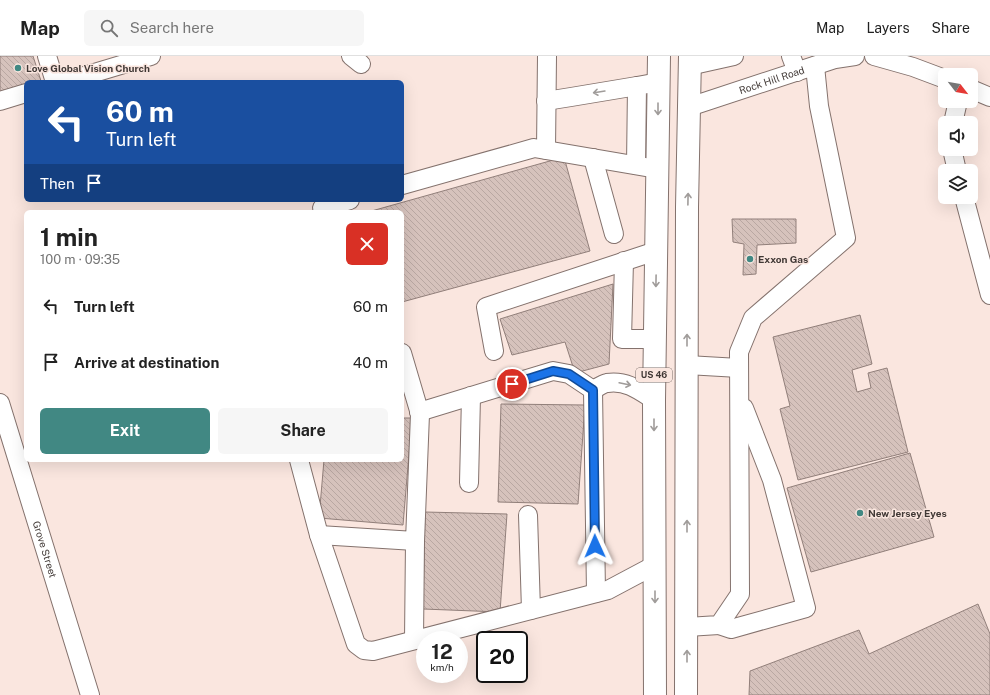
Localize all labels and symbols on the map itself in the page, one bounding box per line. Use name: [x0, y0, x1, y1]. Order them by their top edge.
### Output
place label: Love Global Vision Church: [26, 62, 150, 74]
marker: Love Global Vision Church: [13, 63, 23, 73]
street label: Rock Hill Road: [737, 64, 806, 96]
north arrow: [938, 68, 978, 108]
one-way arrow: [592, 88, 605, 96]
one-way arrow: [654, 102, 662, 115]
one-way arrow: [684, 193, 691, 206]
place label: Exxon Gas: [758, 253, 808, 265]
marker: Exxon Gas: [745, 254, 755, 264]
one-way arrow: [652, 274, 660, 287]
one-way arrow: [683, 334, 691, 347]
pin: [495, 367, 529, 401]
road number: US 46: [636, 368, 672, 382]
one-way arrow: [618, 381, 631, 389]
one-way arrow: [650, 418, 658, 431]
place label: New Jersey Eyes: [868, 507, 947, 519]
marker: New Jersey Eyes: [855, 508, 865, 518]
street label: Grove Street: [31, 519, 60, 579]
one-way arrow: [683, 520, 691, 533]
position arrow: [574, 525, 616, 567]
one-way arrow: [651, 590, 659, 603]
speed limit sign: 20: [476, 631, 528, 683]
one-way arrow: [683, 650, 690, 663]

